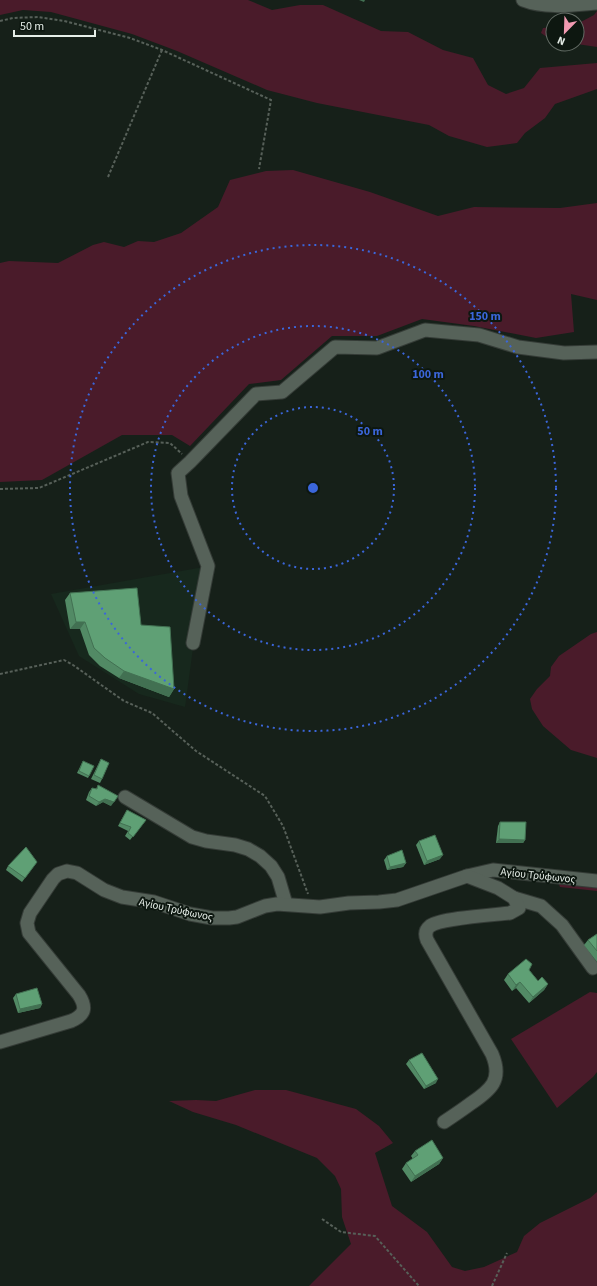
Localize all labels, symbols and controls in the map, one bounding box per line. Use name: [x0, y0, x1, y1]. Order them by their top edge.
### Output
scale bar: [14, 12, 95, 38]
north arrow: [545, 12, 585, 52]
text: 50 m: [20, 18, 44, 35]
text: N: [555, 32, 568, 49]
text: 150 m: [469, 308, 501, 325]
text: 100 m: [412, 366, 444, 383]
text: 50 m: [357, 423, 383, 440]
centre of rings: [306, 481, 320, 495]
street label: Αγίου Τρύφωνος: [500, 864, 576, 887]
street label: Αγίου Τρύφωνος: [138, 894, 214, 925]

